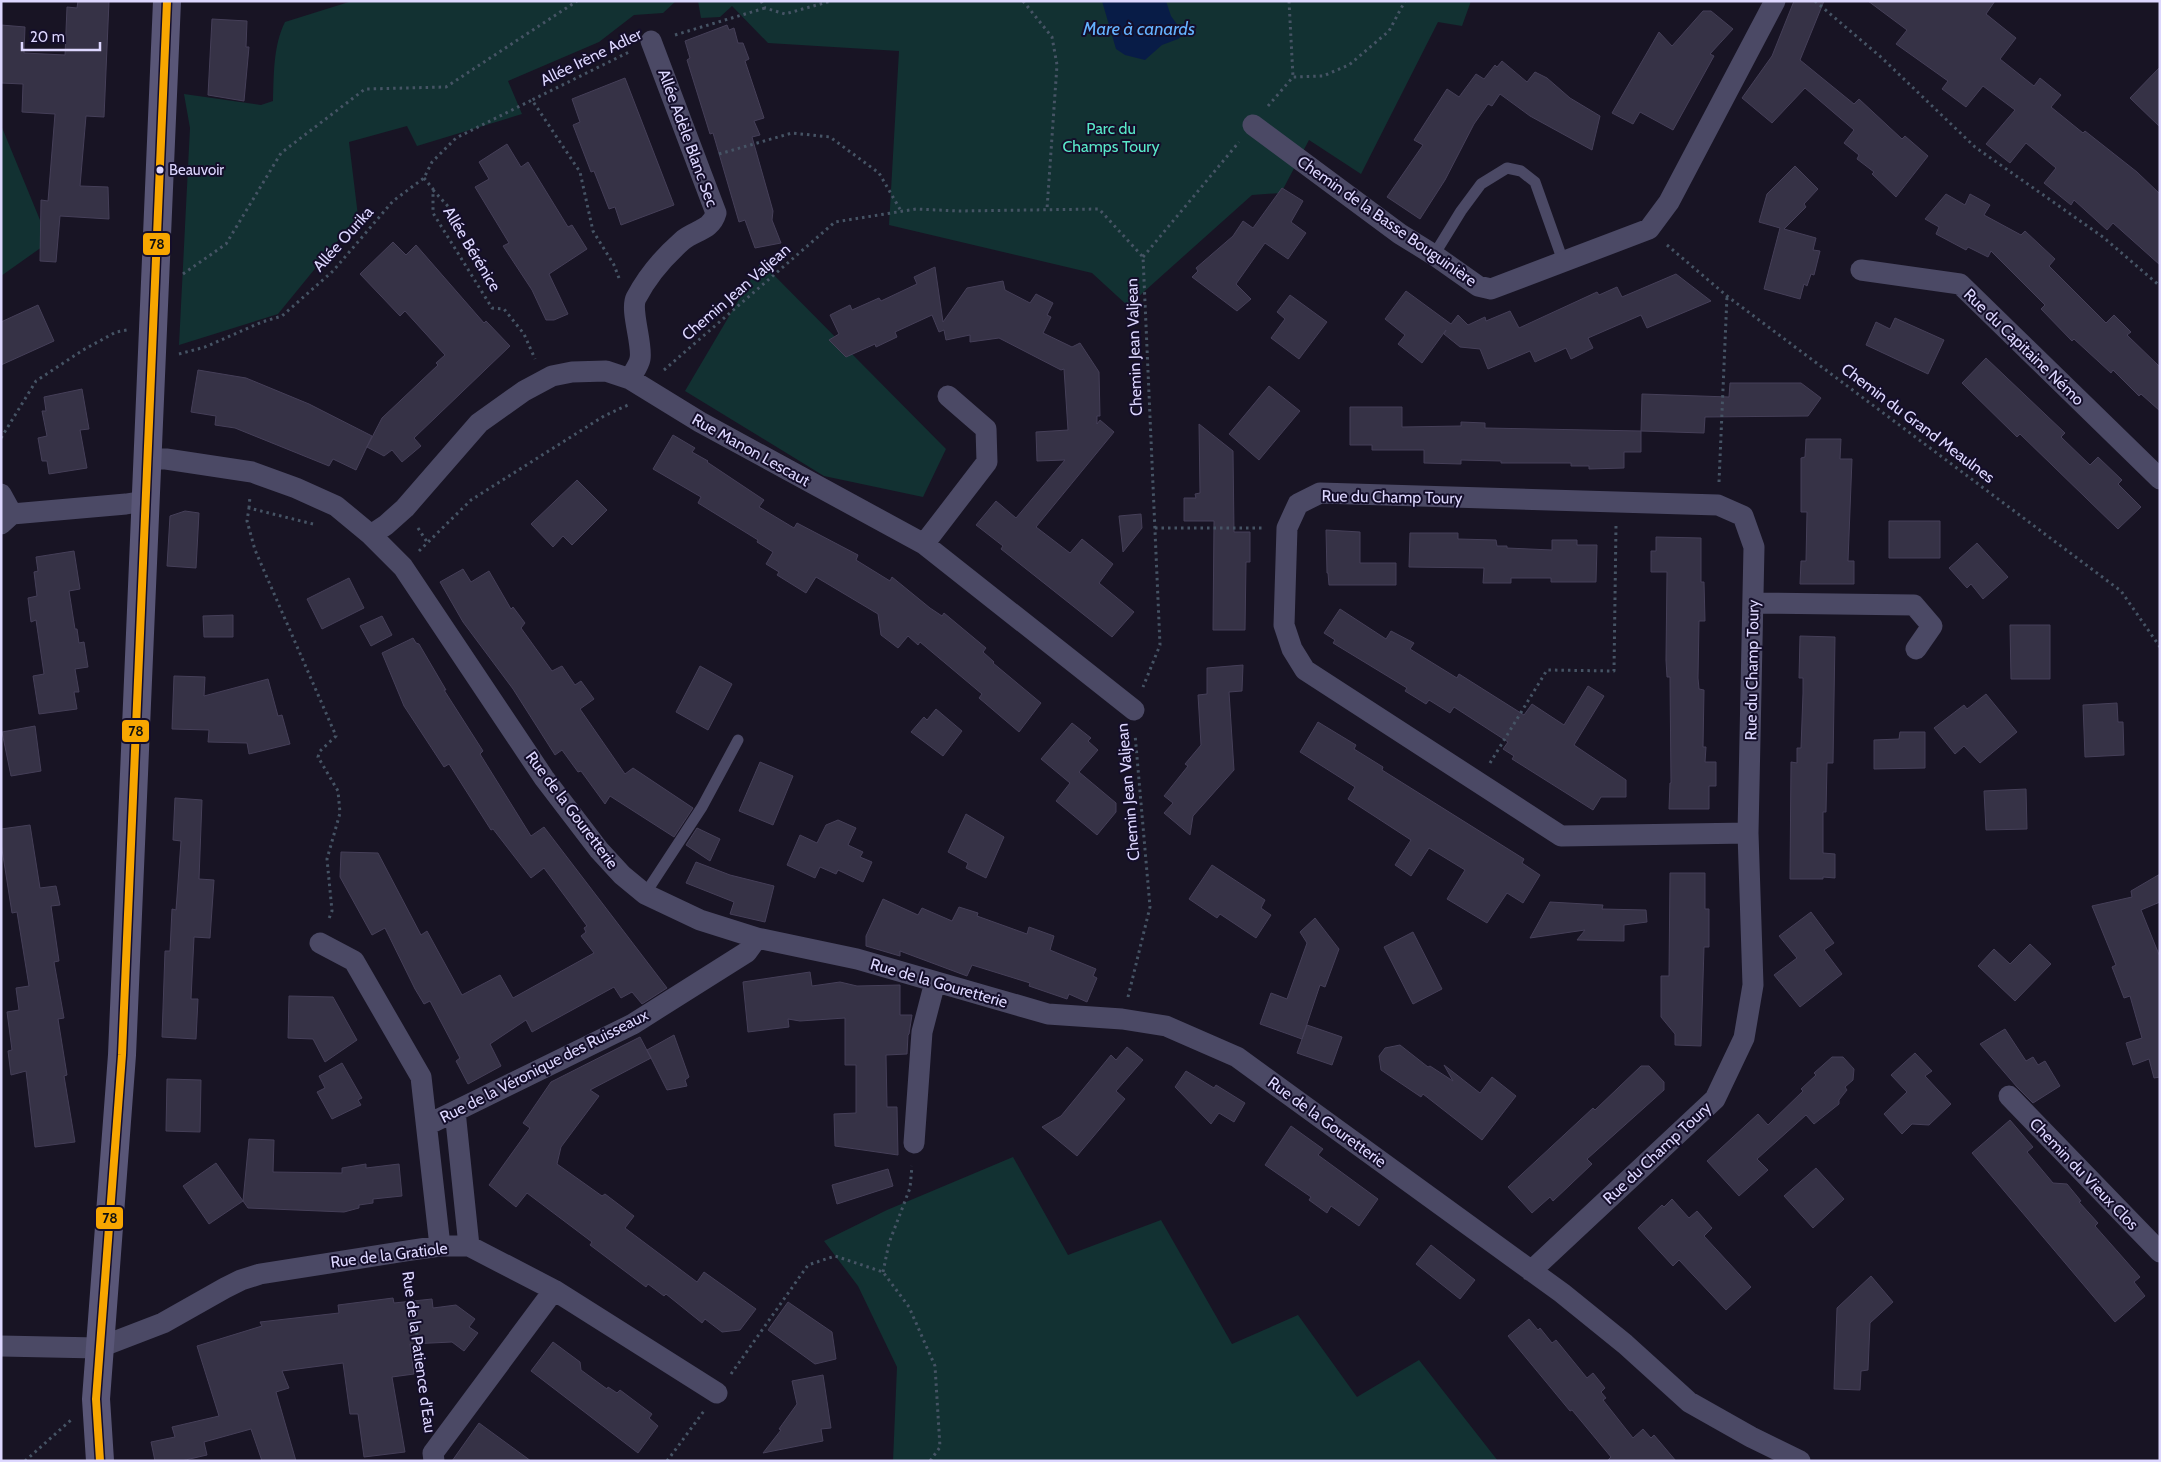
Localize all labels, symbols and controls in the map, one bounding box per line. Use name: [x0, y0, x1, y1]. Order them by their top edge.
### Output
water label: Mare à canards: [1082, 18, 1195, 40]
scale bar: [22, 20, 100, 52]
street label: Allée Irène Adler: [537, 24, 646, 90]
text: 20 m: [30, 28, 65, 46]
street label: Allée Adèle Blanc Sec: [654, 67, 722, 209]
park label: Parc du Champs Toury: [1063, 119, 1159, 156]
street label: Chemin de la Basse Bouguinière: [1294, 152, 1480, 290]
place label: Beauvoir: [169, 161, 224, 179]
marker: Beauvoir: [155, 165, 165, 175]
street label: Allée Ourika: [309, 202, 377, 275]
street label: Allée Bérénice: [439, 203, 505, 295]
line badge: 78: [142, 232, 171, 256]
text: 78: [149, 235, 165, 253]
street label: Chemin Jean Valjean: [678, 240, 794, 344]
street label: Chemin Jean Valjean: [1122, 278, 1146, 416]
street label: Rue du Capitaine Némo: [1960, 285, 2088, 409]
street label: Chemin du Grand Meaulnes: [1838, 359, 1999, 487]
street label: Rue Manon Lescaut: [689, 410, 814, 491]
street label: Rue du Champ Toury: [1321, 486, 1463, 508]
street label: Rue du Champ Toury: [1741, 599, 1763, 741]
line badge: 78: [121, 719, 150, 743]
text: 78: [128, 722, 144, 740]
street label: Chemin Jean Valjean: [1113, 723, 1143, 861]
street label: Rue de la Gouretterie: [522, 748, 622, 872]
street label: Rue de la Gouretterie: [868, 954, 1010, 1012]
street label: Rue de la Véronique des Ruisseaux: [437, 1005, 652, 1127]
street label: Rue de la Gouretterie: [1264, 1073, 1390, 1171]
street label: Rue du Champ Toury: [1599, 1098, 1715, 1208]
street label: Chemin du Vieux Clos: [2026, 1114, 2143, 1234]
line badge: 78: [95, 1206, 124, 1230]
text: 78: [102, 1209, 118, 1227]
street label: Rue de la Gratiole: [329, 1238, 449, 1272]
street label: Rue de la Patience d'Eau: [398, 1270, 440, 1434]

